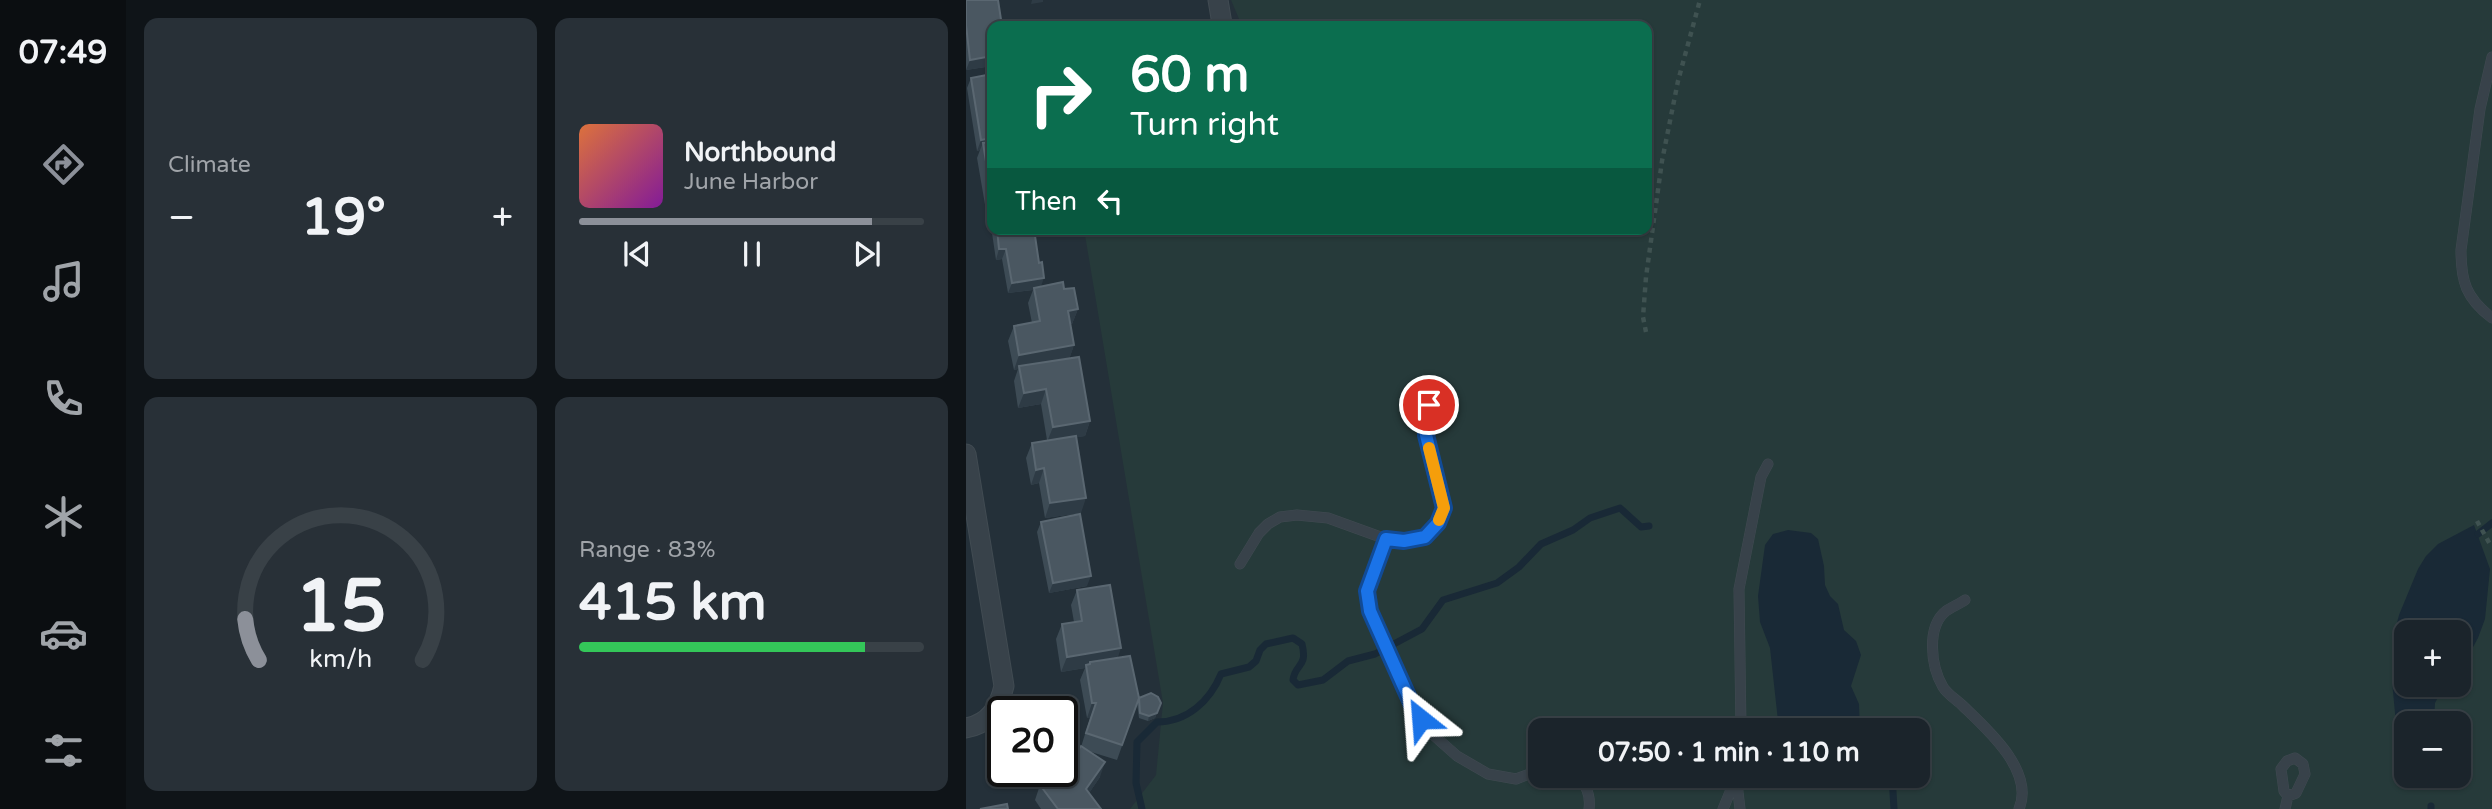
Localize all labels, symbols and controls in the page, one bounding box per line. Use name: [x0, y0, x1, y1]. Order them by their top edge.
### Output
text: 07:49: [19, 34, 107, 72]
text: 60 m: [1130, 46, 1249, 105]
icon: right: [1015, 49, 1106, 140]
text: Turn right: [1130, 106, 1279, 144]
text: Northbound: [684, 137, 836, 168]
icon: directions: [39, 140, 88, 189]
text: Climate: [168, 151, 251, 179]
text: June Harbor: [684, 168, 818, 196]
icon: left: [1091, 182, 1129, 220]
text: 19°: [301, 186, 386, 249]
text: Then: [1015, 186, 1077, 217]
text: −: [168, 195, 195, 241]
text: +: [492, 195, 513, 241]
icon: previous: [618, 235, 656, 273]
icon: pause: [733, 235, 771, 273]
icon: next: [848, 235, 886, 273]
icon: music: [39, 257, 88, 306]
icon: phone: [39, 374, 88, 423]
pin: [1399, 375, 1459, 435]
icon: arrive: [1410, 386, 1448, 424]
icon: climate: [39, 492, 88, 541]
text: Range · 83%: [579, 536, 715, 564]
text: 15: [295, 563, 386, 651]
text: 415 km: [579, 571, 767, 634]
icon: car: [39, 609, 88, 658]
map controls: [2394, 620, 2471, 788]
button: +: [2394, 620, 2471, 697]
text: km/h: [309, 644, 372, 674]
position arrow: [1384, 682, 1458, 756]
speed limit sign: 20: [987, 696, 1078, 787]
button: −: [2394, 711, 2471, 788]
icon: filters: [39, 726, 88, 775]
text: 07:50 · 1 min · 110 m: [1598, 737, 1860, 768]

